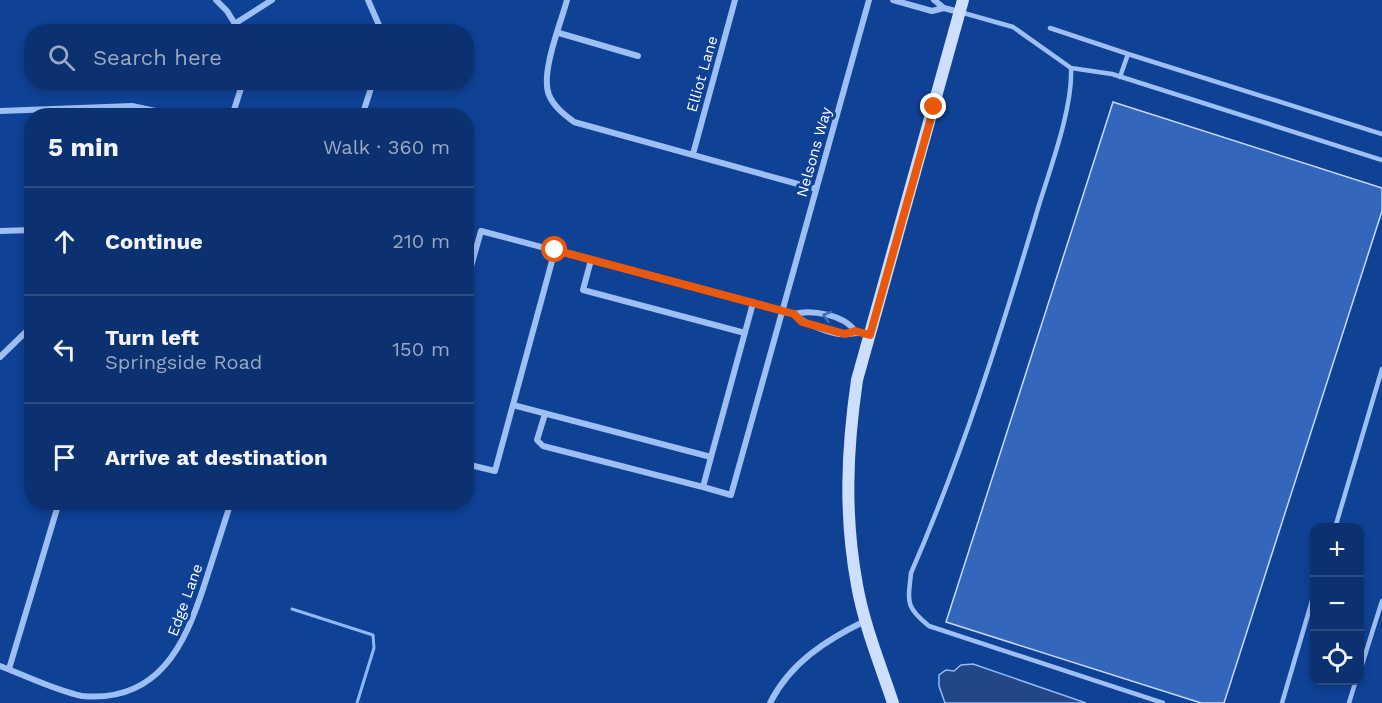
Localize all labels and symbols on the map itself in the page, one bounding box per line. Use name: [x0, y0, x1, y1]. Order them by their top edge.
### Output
street label: Elliot Lane: [683, 34, 721, 114]
route end: [920, 93, 946, 119]
street label: Nelsons Way: [793, 105, 835, 199]
route start: [541, 236, 567, 262]
one-way arrow: [822, 311, 833, 323]
street label: Edge Lane: [164, 561, 206, 639]

